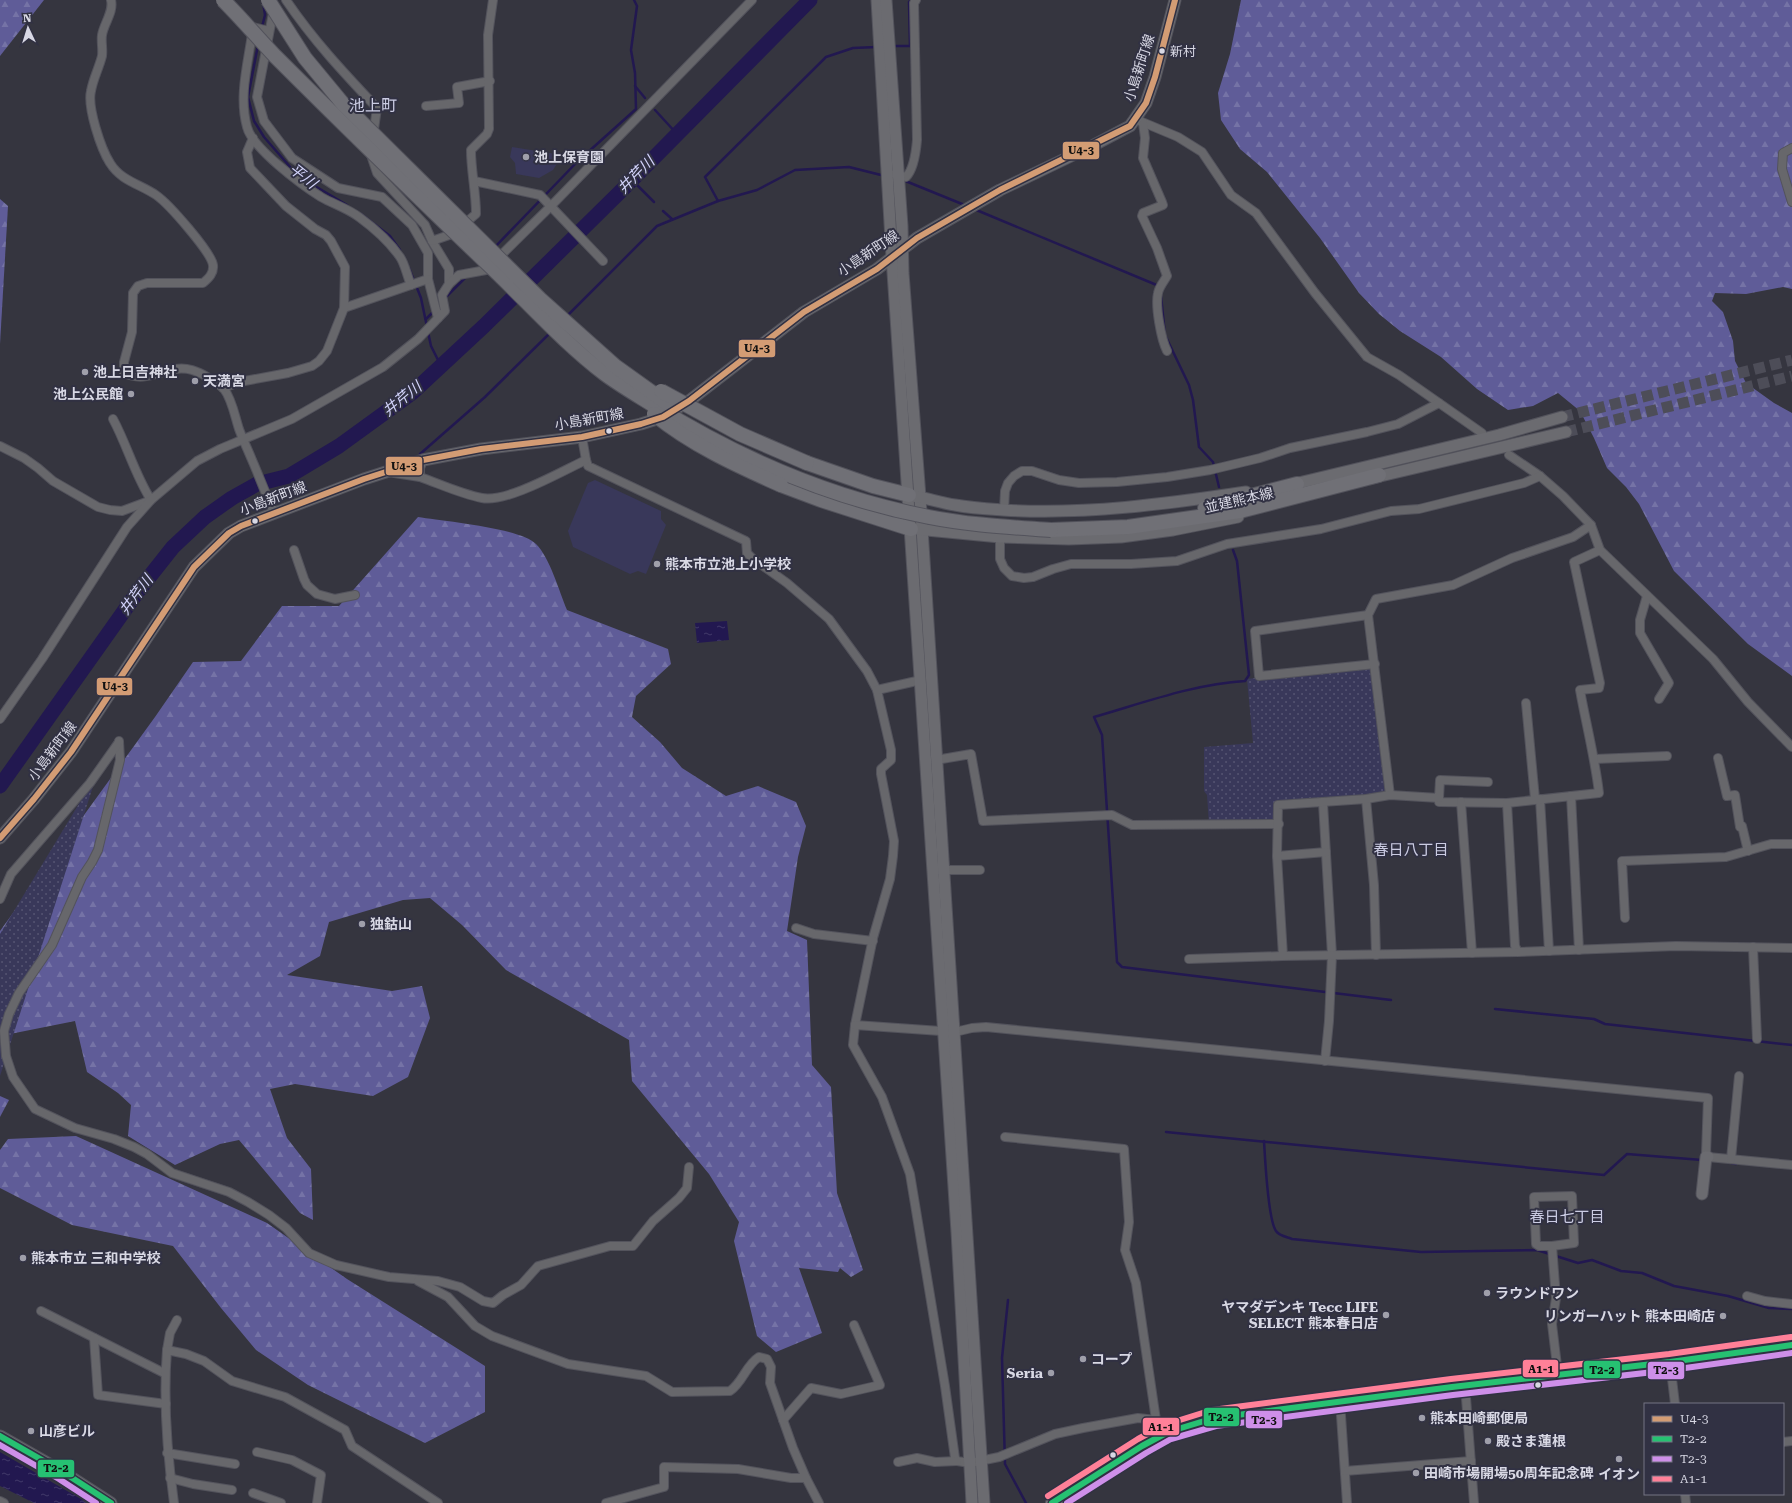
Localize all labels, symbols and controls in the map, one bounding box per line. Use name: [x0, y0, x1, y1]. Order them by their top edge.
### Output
north arrow: [8, 8, 48, 48]
text: N: [23, 12, 33, 25]
street label: 小島新町線: [1121, 32, 1157, 104]
place label: 新村: [1170, 44, 1196, 59]
marker: 新村: [1157, 46, 1167, 56]
district label: 池上町: [349, 96, 397, 115]
line badge: U4-3: [1062, 141, 1100, 160]
text: U4-3: [1068, 144, 1094, 157]
place label: 池上保育園: [534, 149, 604, 165]
water label: 井芹川: [614, 151, 660, 197]
marker: 池上保育園: [521, 152, 531, 162]
water label: 平川: [286, 160, 322, 194]
street label: 小島新町線: [835, 227, 901, 279]
line badge: U4-3: [738, 339, 776, 358]
text: U4-3: [744, 342, 770, 355]
place label: 池上日吉神社: [93, 364, 177, 380]
marker: 池上日吉神社: [80, 367, 90, 377]
place label: 天満宮: [203, 373, 245, 389]
marker: 天満宮: [190, 376, 200, 386]
water label: 井芹川: [379, 377, 427, 420]
place label: 池上公民館: [53, 386, 123, 402]
marker: 池上公民館: [126, 389, 136, 399]
street label: 小島新町線: [553, 405, 625, 433]
unlabelled marker: [604, 426, 614, 436]
line badge: U4-3: [385, 456, 423, 476]
text: U4-3: [391, 460, 417, 473]
street label: 小島新町線: [237, 478, 309, 518]
street label: 並建熊本線: [1203, 484, 1275, 516]
unlabelled marker: [250, 516, 260, 526]
place label: 熊本市立池上小学校: [665, 556, 791, 572]
marker: 熊本市立池上小学校: [652, 559, 662, 569]
water label: 井芹川: [115, 570, 158, 618]
line badge: U4-3: [96, 677, 133, 696]
text: U4-3: [102, 680, 128, 693]
street label: 小島新町線: [25, 718, 79, 784]
district label: 春日八丁目: [1373, 841, 1449, 859]
place label: 独鈷山: [370, 916, 412, 932]
marker: 独鈷山: [357, 919, 367, 929]
district label: 春日七丁目: [1529, 1208, 1605, 1226]
place label: 熊本市立 三和中学校: [31, 1250, 161, 1266]
marker: 熊本市立 三和中学校: [18, 1253, 28, 1263]
place label: ラウンドワン: [1495, 1285, 1579, 1301]
marker: ラウンドワン: [1482, 1288, 1492, 1298]
place label: ヤマダデンキ Tecc LIFE SELECT 熊本春日店: [1221, 1299, 1378, 1331]
place label: リンガーハット 熊本田崎店: [1544, 1308, 1715, 1324]
marker: ヤマダデンキ Tecc LIFE SELECT 熊本春日店: [1381, 1310, 1391, 1320]
marker: リンガーハット 熊本田崎店: [1718, 1311, 1728, 1321]
place label: コープ: [1091, 1351, 1132, 1367]
marker: コープ: [1078, 1354, 1088, 1364]
line badge: A1-1: [1522, 1359, 1559, 1378]
line badge: T2-2: [1583, 1360, 1621, 1379]
line badge: T2-3: [1647, 1361, 1685, 1380]
text: A1-1: [1528, 1363, 1554, 1376]
text: T2-2: [1589, 1364, 1615, 1377]
text: T2-3: [1653, 1364, 1679, 1377]
place label: Seria: [1006, 1365, 1044, 1381]
marker: Seria: [1046, 1368, 1056, 1378]
unlabelled marker: [1533, 1380, 1543, 1390]
legend: [1644, 1403, 1784, 1495]
line badge: T2-2: [1203, 1407, 1240, 1427]
line badge: T2-3: [1245, 1410, 1283, 1429]
place label: 熊本田崎郵便局: [1430, 1410, 1528, 1426]
text: T2-2: [1208, 1411, 1234, 1424]
text: U4-3: [1680, 1412, 1709, 1426]
marker: 熊本田崎郵便局: [1417, 1413, 1427, 1423]
text: T2-3: [1251, 1414, 1277, 1427]
line badge: A1-1: [1142, 1417, 1180, 1436]
text: A1-1: [1148, 1421, 1174, 1434]
place label: 山彦ビル: [39, 1423, 95, 1439]
marker: 山彦ビル: [26, 1426, 36, 1436]
text: T2-2: [1680, 1432, 1707, 1446]
place label: 殿さま蓮根: [1496, 1433, 1566, 1449]
marker: 殿さま蓮根: [1483, 1436, 1493, 1446]
unlabelled marker: [1108, 1450, 1118, 1460]
text: T2-3: [1680, 1452, 1707, 1466]
marker: イオン: [1614, 1454, 1624, 1464]
line badge: T2-2: [37, 1459, 75, 1478]
text: T2-2: [43, 1462, 69, 1475]
place label: 田崎市場開場50周年記念碑: [1424, 1465, 1594, 1481]
place label: イオン: [1598, 1466, 1640, 1482]
marker: 田崎市場開場50周年記念碑: [1411, 1468, 1421, 1478]
text: A1-1: [1680, 1472, 1707, 1486]

